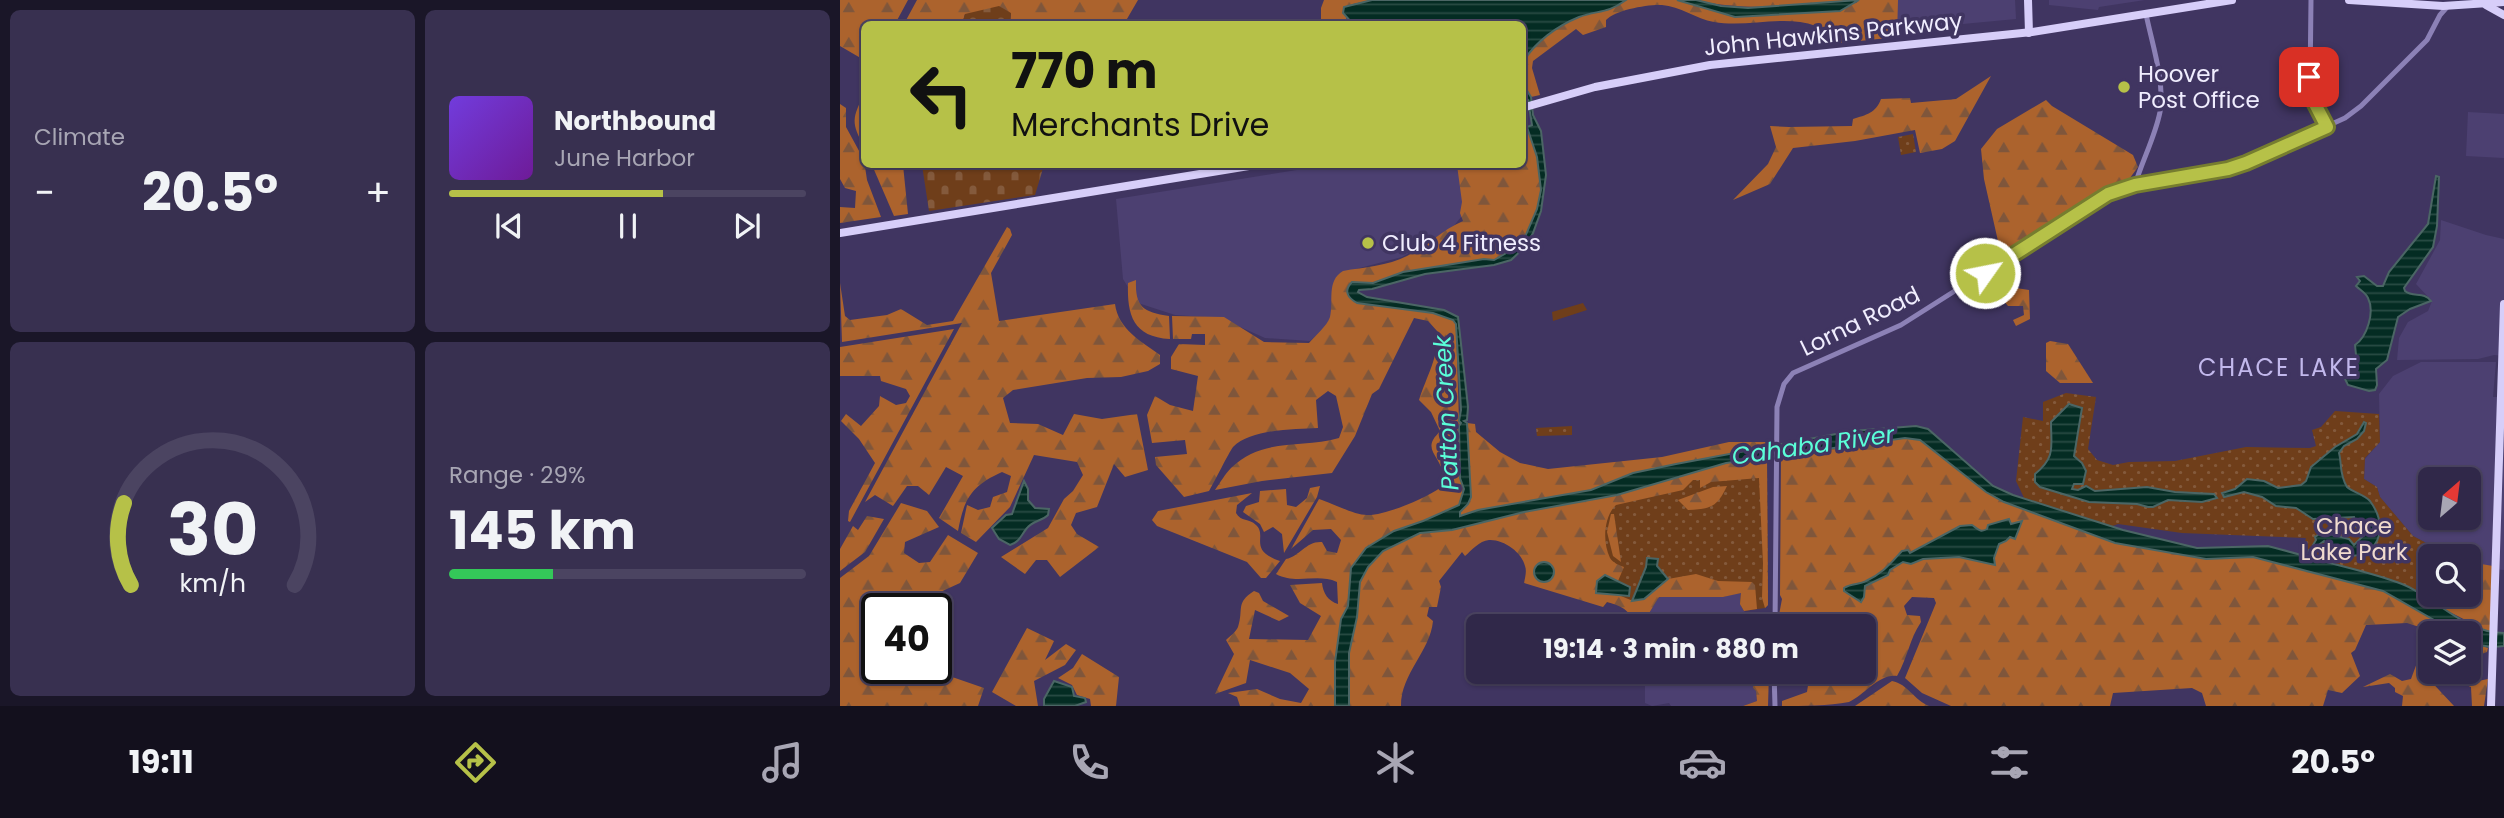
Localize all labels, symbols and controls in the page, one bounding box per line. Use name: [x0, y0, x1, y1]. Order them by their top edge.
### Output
street label: John Hawkins Parkway: [1702, 5, 1964, 63]
text: 770 m: [1011, 37, 1158, 105]
pin: [2279, 47, 2339, 107]
icon: left: [896, 49, 987, 140]
place label: Hoover Post Office: [2138, 58, 2260, 116]
icon: arrive: [2290, 58, 2328, 96]
marker: Hoover Post Office: [2116, 79, 2132, 95]
text: Merchants Drive: [1011, 102, 1269, 147]
text: Northbound: [554, 103, 716, 139]
text: Climate: [34, 121, 125, 153]
text: June Harbor: [554, 142, 695, 174]
text: 20.5°: [142, 156, 278, 229]
text: −: [34, 166, 55, 219]
text: +: [365, 166, 391, 219]
icon: previous: [490, 207, 528, 245]
icon: pause: [609, 207, 647, 245]
icon: next: [728, 207, 766, 245]
place label: Club 4 Fitness: [1382, 227, 1541, 259]
marker: Club 4 Fitness: [1360, 235, 1376, 251]
position arrow: [1948, 236, 2022, 310]
street label: Lorna Road: [1795, 278, 1925, 364]
water label: Patton Creek: [1425, 333, 1467, 491]
district label: CHACE LAKE: [2198, 351, 2360, 384]
water label: Cahaba River: [1730, 417, 1897, 473]
text: Range · 29%: [449, 459, 585, 491]
north arrow: [2418, 467, 2482, 530]
map controls: [2418, 467, 2481, 684]
text: 30: [167, 479, 258, 580]
text: 145 km: [449, 494, 636, 567]
park label: Chace Lake Park: [2300, 510, 2408, 568]
button: search: [2418, 544, 2481, 607]
text: km/h: [179, 566, 246, 601]
speed limit sign: 40: [861, 593, 952, 684]
button: layers: [2418, 621, 2481, 684]
text: 19:14 · 3 min · 880 m: [1543, 631, 1799, 667]
icon: directions: [451, 738, 500, 787]
icon: music: [758, 738, 807, 787]
icon: phone: [1065, 738, 1114, 787]
icon: climate: [1371, 738, 1420, 787]
icon: car: [1678, 738, 1727, 787]
icon: filters: [1985, 738, 2034, 787]
text: 19:11: [129, 739, 194, 784]
text: 20.5°: [2291, 739, 2375, 784]

